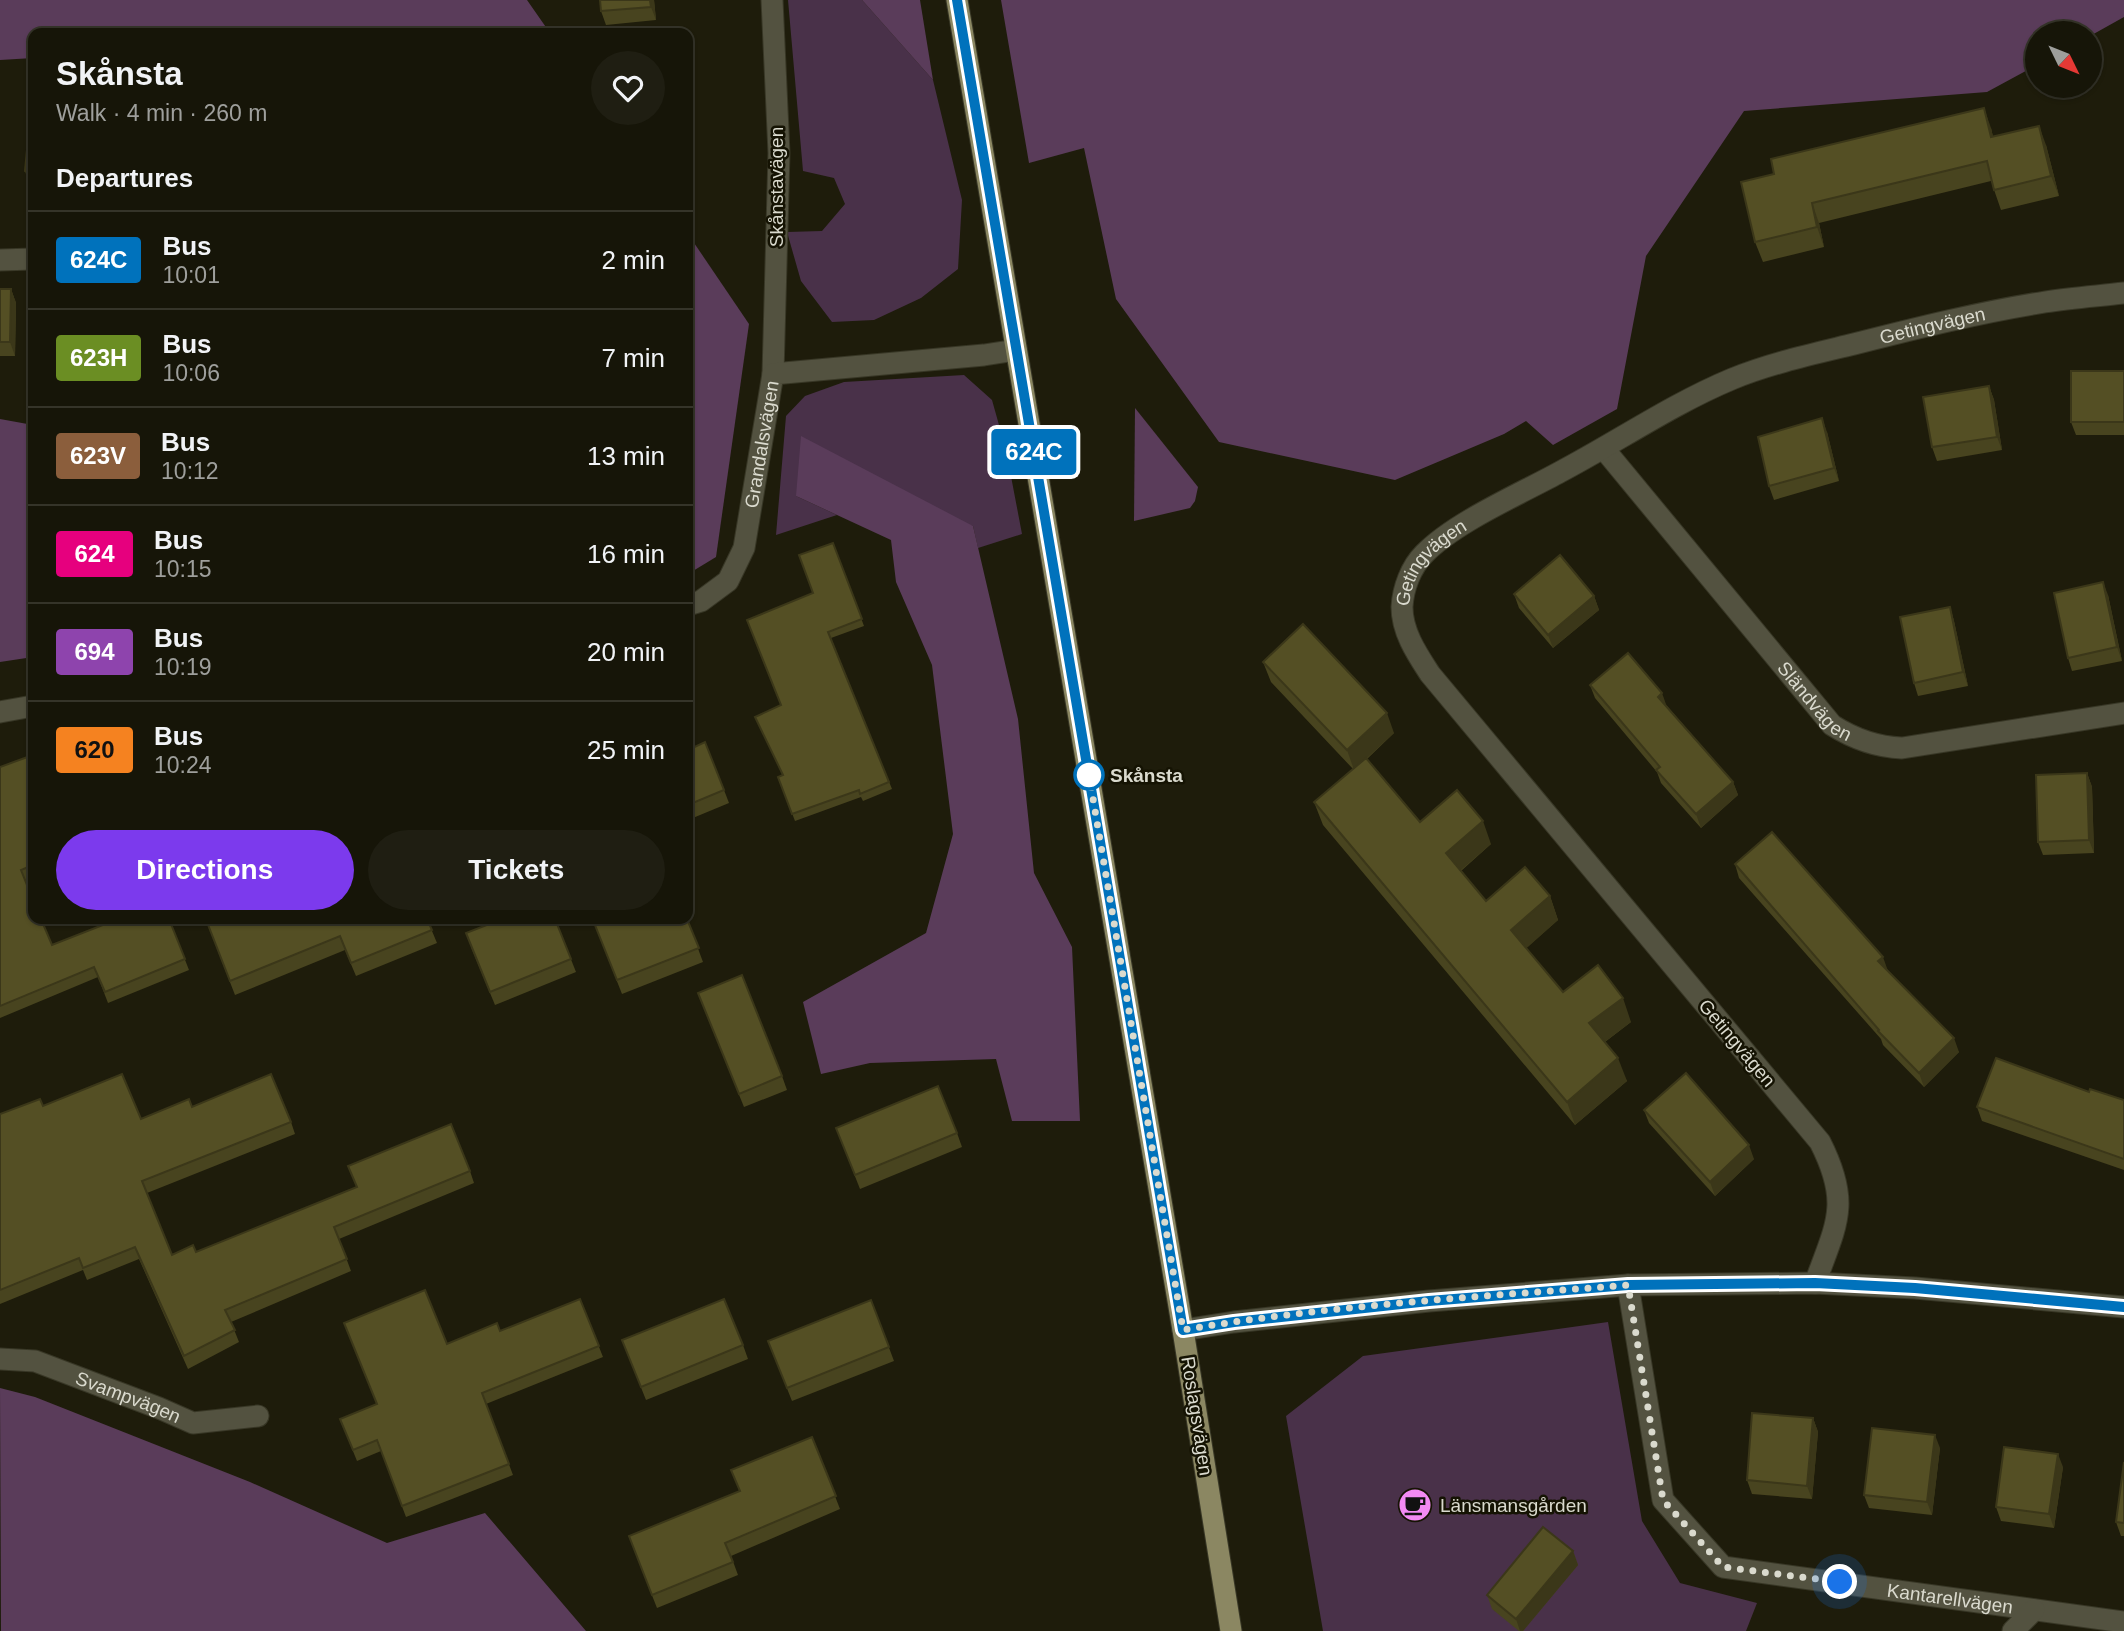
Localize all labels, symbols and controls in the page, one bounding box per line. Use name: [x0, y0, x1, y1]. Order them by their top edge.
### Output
north arrow: [2025, 21, 2102, 98]
map controls: [2025, 21, 2102, 98]
button: heart: [591, 51, 665, 125]
text: Skånsta: [56, 55, 183, 92]
text: Walk · 4 min · 260 m: [56, 100, 267, 126]
street label: Skånstavägen: [766, 127, 787, 247]
text: Departures: [56, 163, 193, 193]
text: Bus: [162, 231, 212, 261]
text: 2 min: [601, 245, 665, 275]
text: 624C: [70, 246, 127, 273]
text: 10:01: [162, 262, 220, 288]
street label: Getingvägen: [1877, 303, 1987, 348]
text: Bus: [162, 329, 212, 359]
text: 7 min: [601, 343, 665, 373]
text: 623H: [70, 344, 127, 371]
text: 10:06: [162, 360, 220, 386]
street label: Grandalsvägen: [740, 379, 782, 510]
text: Bus: [161, 427, 210, 457]
line badge: 624C: [985, 429, 1083, 475]
text: 624C: [1005, 438, 1063, 465]
text: 13 min: [587, 441, 665, 471]
text: 623V: [70, 442, 126, 469]
text: 10:12: [161, 458, 219, 484]
street label: Getingvägen: [1391, 515, 1470, 607]
text: Bus: [154, 525, 203, 555]
text: 16 min: [587, 539, 665, 569]
text: 624: [74, 540, 115, 567]
text: 10:15: [154, 556, 212, 582]
text: Bus: [154, 623, 203, 653]
text: 20 min: [587, 637, 665, 667]
text: 694: [74, 638, 115, 665]
text: 10:19: [154, 654, 212, 680]
street label: Sländvägen: [1773, 657, 1855, 745]
text: Bus: [154, 721, 203, 751]
text: 25 min: [587, 735, 665, 765]
text: 620: [74, 736, 115, 763]
text: 10:24: [154, 752, 212, 778]
marker: Skånsta: [1074, 760, 1104, 790]
place label: Skånsta: [1110, 765, 1183, 786]
button: Directions: [56, 830, 354, 910]
button: Tickets: [368, 830, 665, 910]
street label: Getingvägen: [1694, 995, 1780, 1091]
street label: Roslagsvägen: [1177, 1355, 1217, 1477]
street label: Svampvägen: [73, 1367, 184, 1427]
cafe icon: Länsmansgården: [1396, 1486, 1434, 1524]
place label: Länsmansgården: [1440, 1495, 1587, 1516]
your location: [1822, 1564, 1857, 1599]
street label: Kantarellvägen: [1886, 1579, 2014, 1617]

